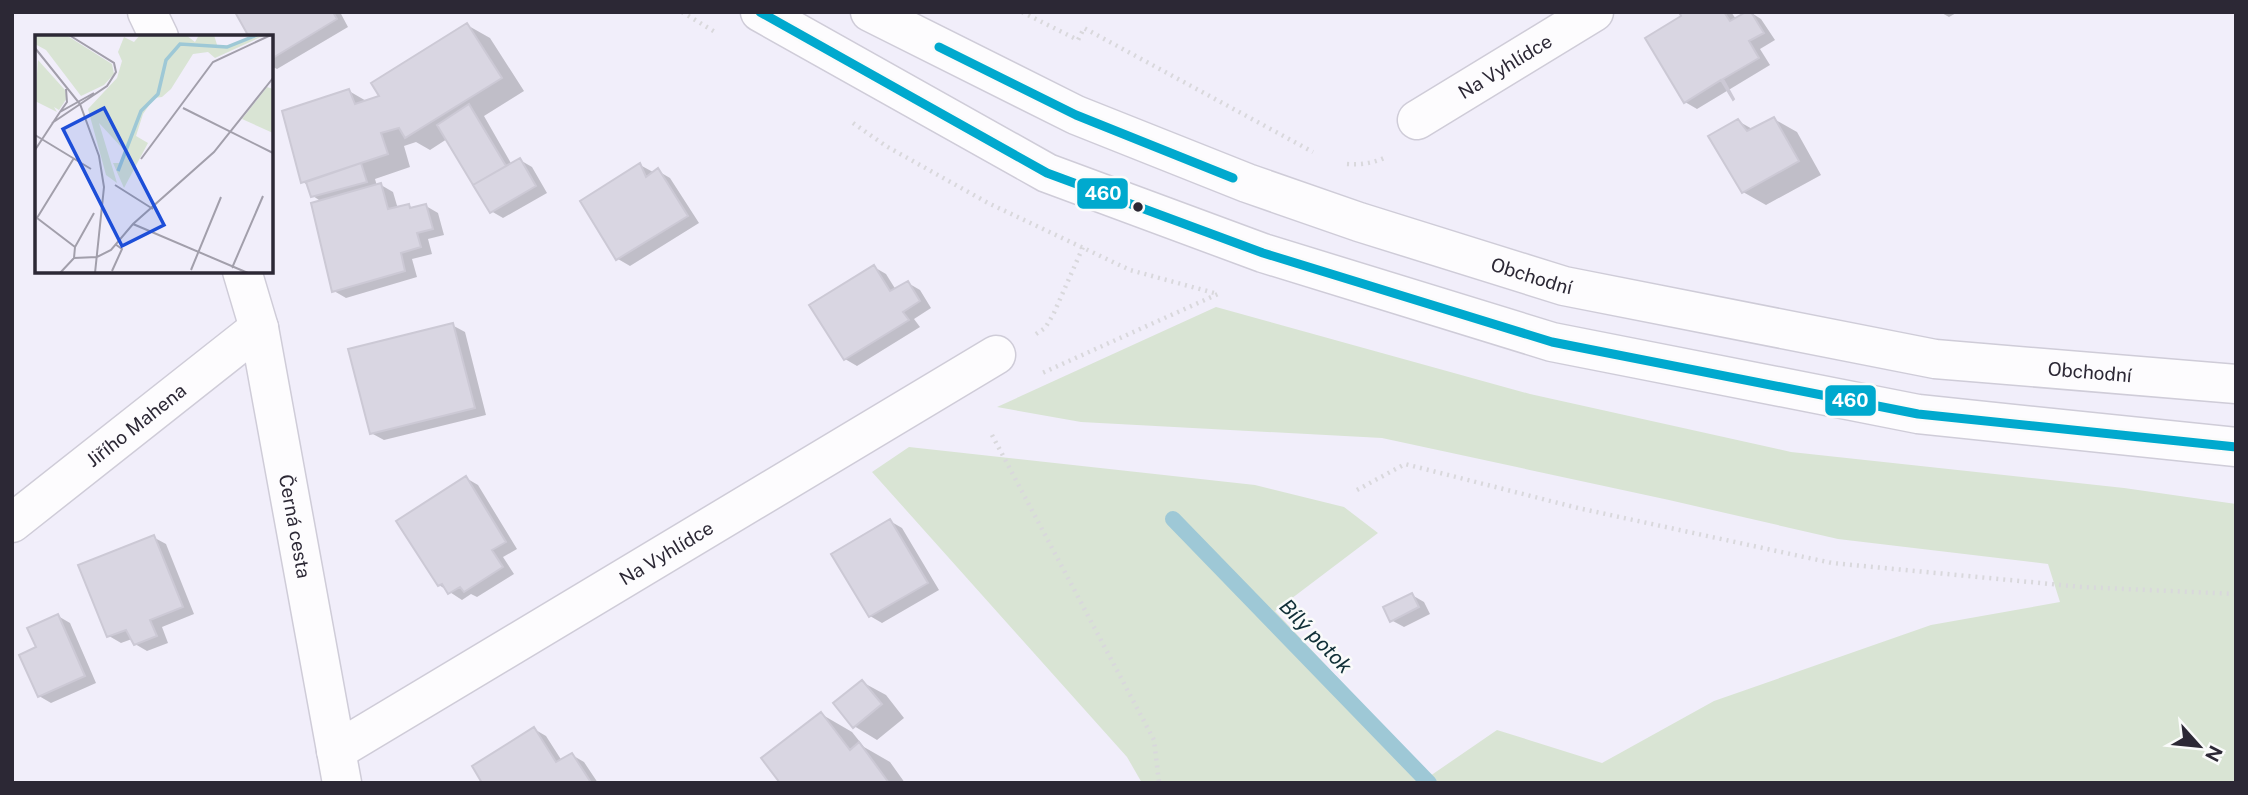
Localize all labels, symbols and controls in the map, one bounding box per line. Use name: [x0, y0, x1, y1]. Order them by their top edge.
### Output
street label: Na Vyhlídce: [1454, 29, 1556, 103]
inset map: [35, 35, 273, 273]
line badge: 460: [1076, 177, 1129, 210]
text: 460: [1084, 182, 1122, 204]
unlabelled marker: [1131, 200, 1145, 214]
street label: Obchodní: [1488, 253, 1575, 298]
street label: Obchodní: [2047, 357, 2133, 386]
street label: Jiřího Mahena: [82, 379, 190, 471]
line badge: 460: [1824, 384, 1877, 417]
text: 460: [1831, 389, 1869, 411]
street label: Černá cesta: [275, 472, 315, 580]
street label: Na Vyhlídce: [615, 516, 717, 590]
water label: Bílý potok: [1274, 594, 1358, 679]
north arrow: [2164, 711, 2234, 781]
text: N: [2201, 742, 2227, 765]

